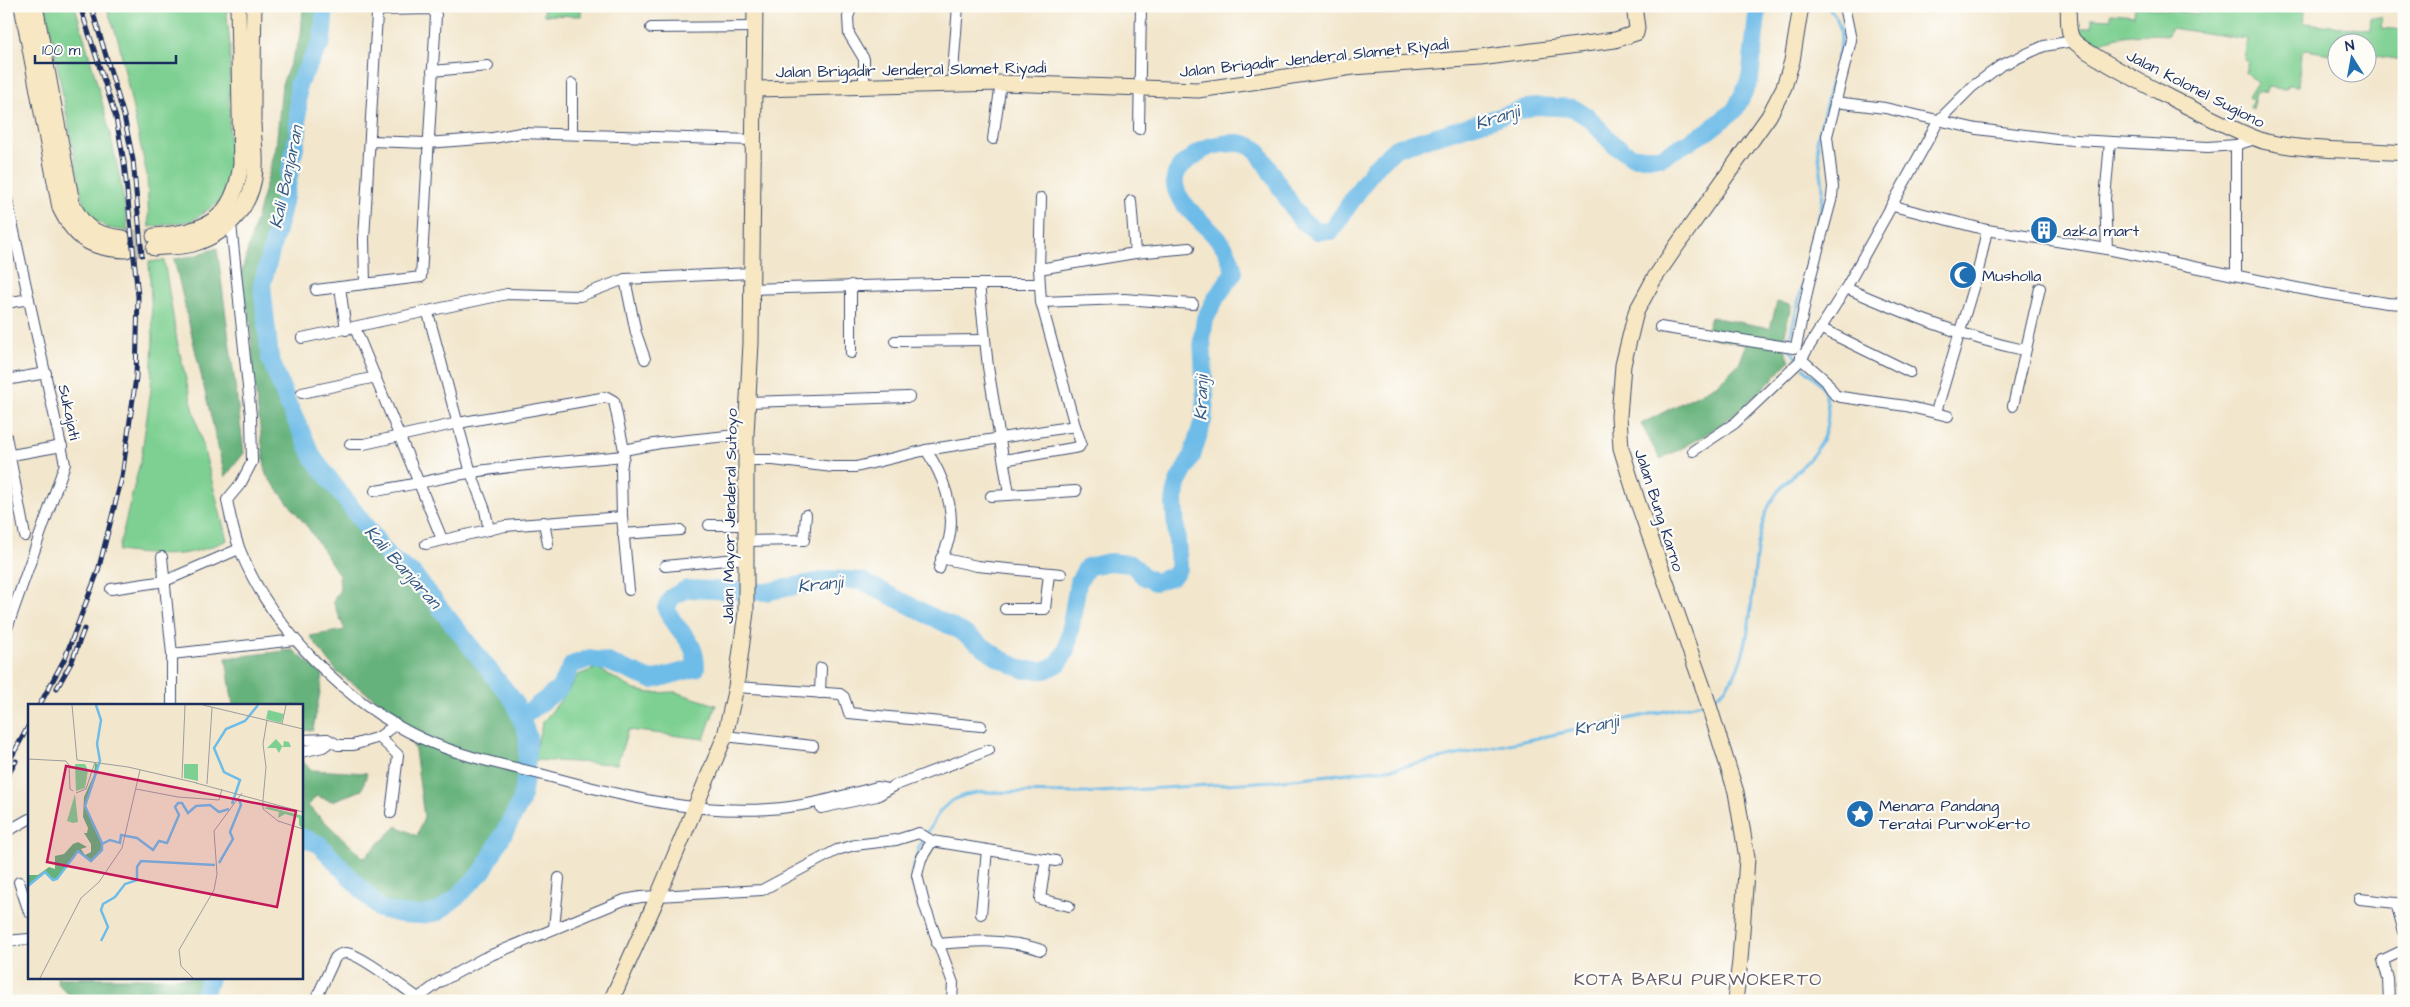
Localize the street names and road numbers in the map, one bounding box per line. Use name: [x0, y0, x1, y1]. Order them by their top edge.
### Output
street label: Jalan Brigadir Jenderal Slamet Riyadi: [1178, 33, 1451, 84]
street label: Jalan Kolonel Sugiono: [2122, 44, 2268, 134]
street label: Jalan Brigadir Jenderal Slamet Riyadi: [775, 57, 1047, 84]
street label: Sukajati: [52, 382, 86, 443]
street label: Jalan Mayor Jenderal Sutoyo: [717, 408, 744, 624]
street label: Jalan Bung Karno: [1628, 446, 1689, 575]

